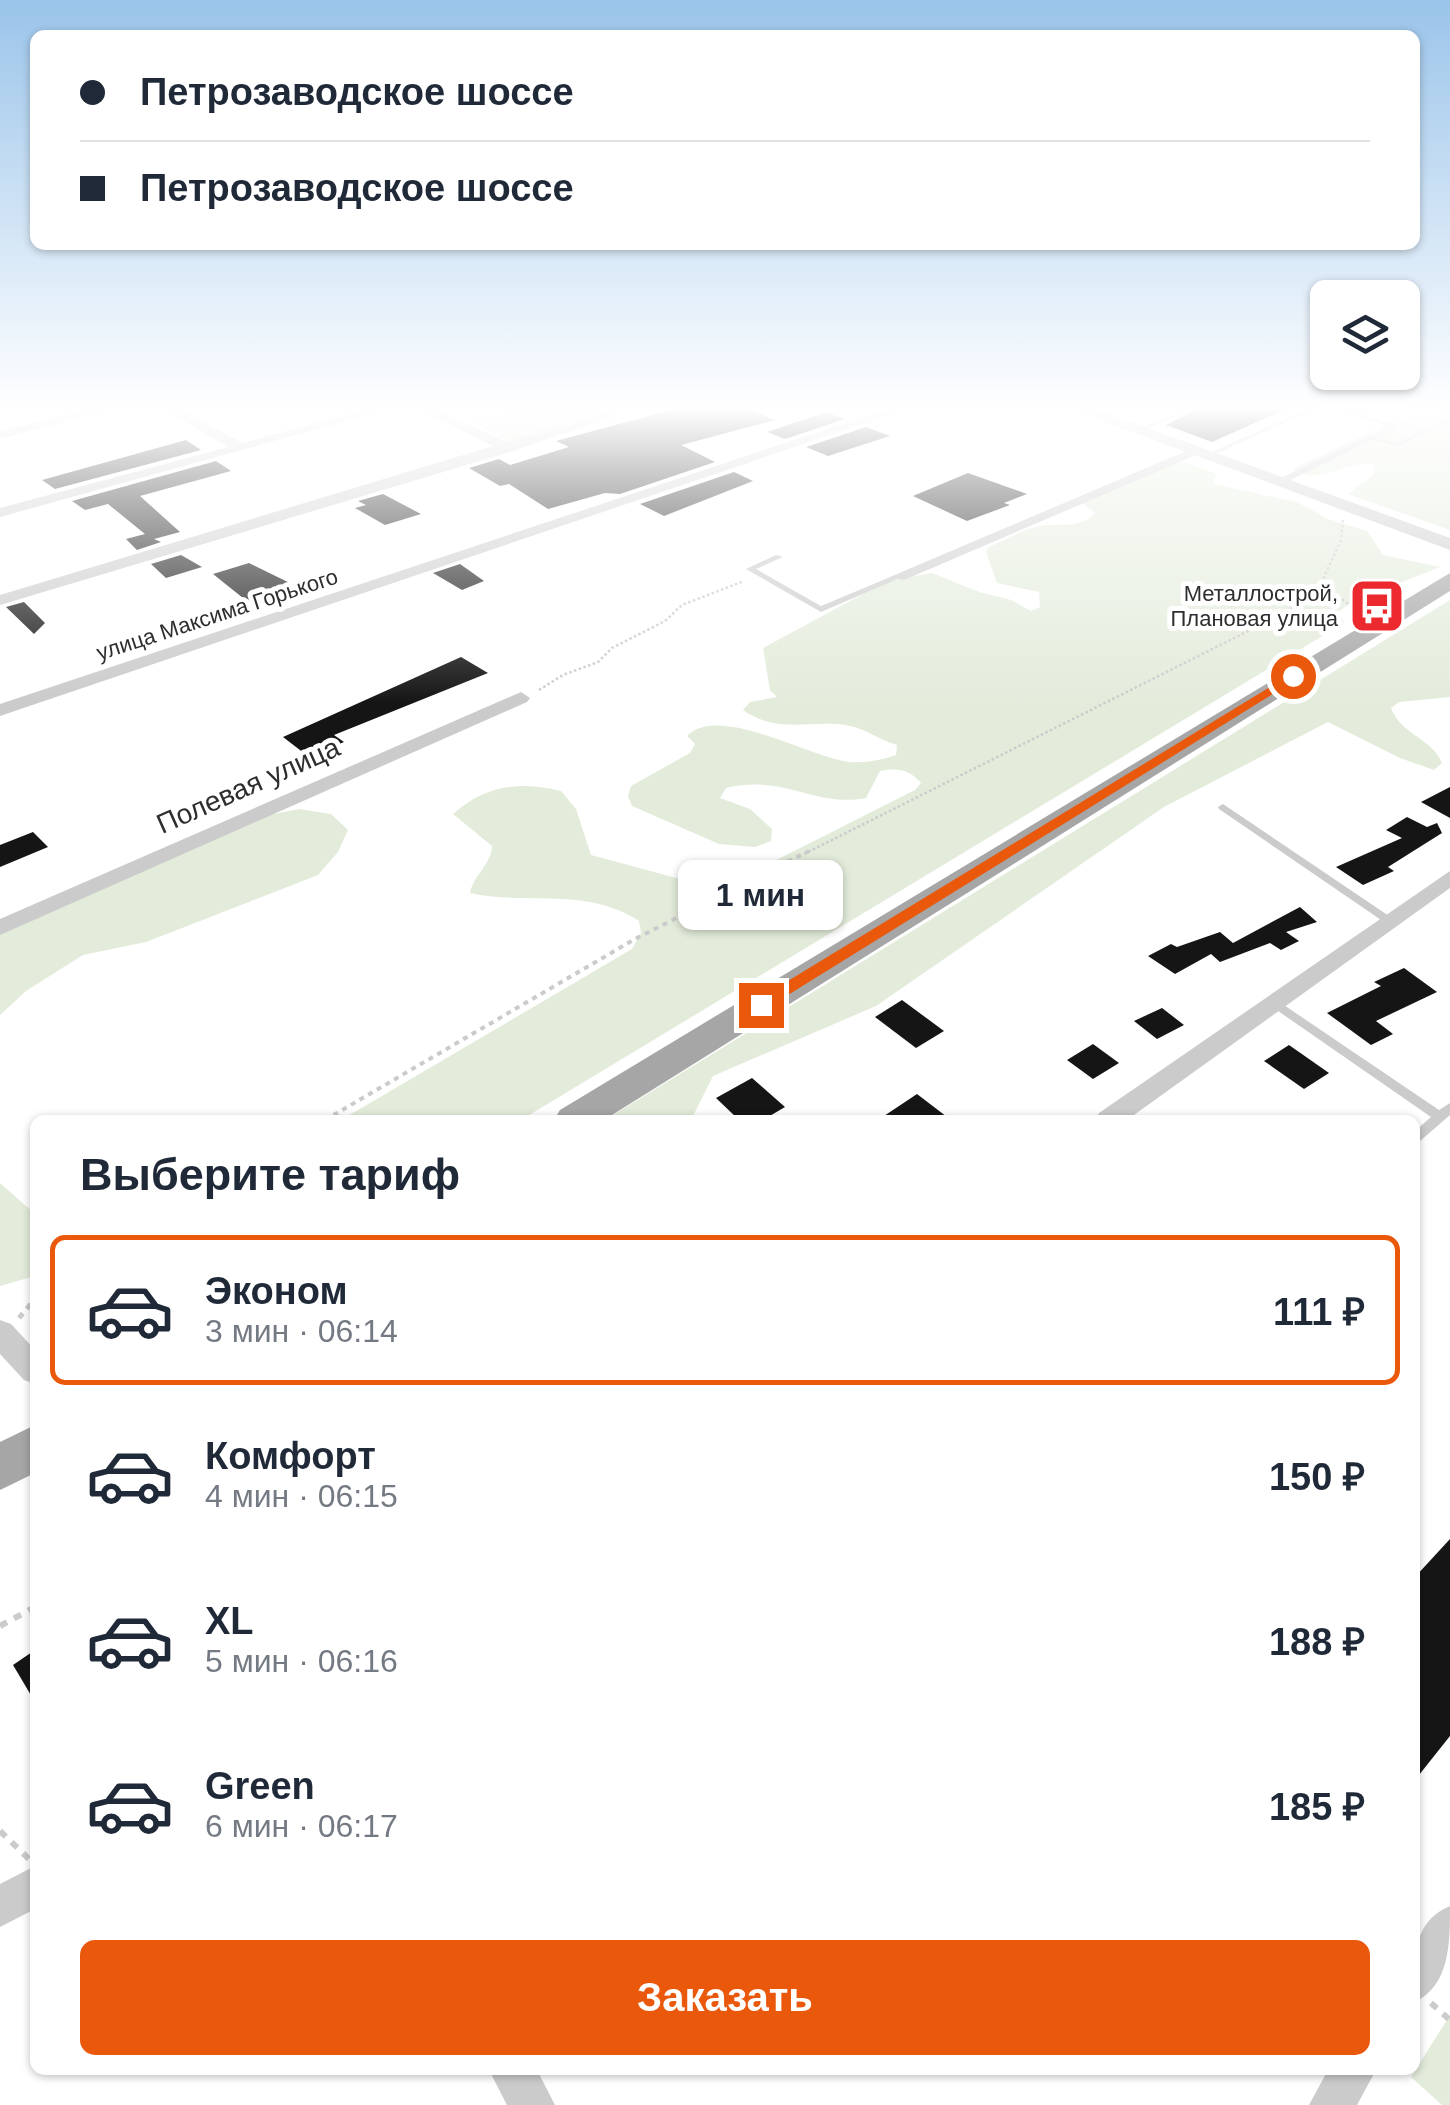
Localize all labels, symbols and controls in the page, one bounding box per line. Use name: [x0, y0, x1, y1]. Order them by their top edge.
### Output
text: Петрозаводское шоссе: [140, 71, 574, 113]
text: Петрозаводское шоссе: [140, 167, 574, 209]
map controls: [1310, 280, 1420, 390]
button: layers: [1310, 280, 1420, 390]
street label: улица Максима Горького: [93, 564, 341, 665]
bus stop icon: Металлострой, Плановая улица: [1347, 576, 1407, 636]
place label: Металлострой, Плановая улица: [1171, 581, 1339, 631]
route start: [1271, 654, 1316, 699]
street label: Полевая улица: [152, 731, 345, 840]
callout: 1 мин: [678, 860, 844, 930]
text: 1 мин: [716, 877, 805, 913]
route end: [739, 983, 784, 1028]
text: Выберите тариф: [80, 1149, 460, 1200]
icon: car: [85, 1265, 175, 1355]
text: Эконом: [205, 1270, 348, 1312]
text: 111 ₽: [1273, 1291, 1365, 1333]
text: 3 мин · 06:14: [205, 1313, 398, 1349]
icon: car: [85, 1430, 175, 1520]
text: Комфорт: [205, 1435, 376, 1477]
text: 150 ₽: [1269, 1456, 1365, 1498]
text: 4 мин · 06:15: [205, 1478, 398, 1514]
icon: car: [85, 1595, 175, 1685]
text: XL: [205, 1600, 254, 1642]
text: 188 ₽: [1269, 1621, 1365, 1663]
text: 5 мин · 06:16: [205, 1643, 398, 1679]
icon: car: [85, 1760, 175, 1850]
text: Green: [205, 1765, 315, 1807]
text: 185 ₽: [1269, 1786, 1365, 1828]
text: 6 мин · 06:17: [205, 1808, 398, 1844]
button: Заказать: [80, 1940, 1370, 2055]

